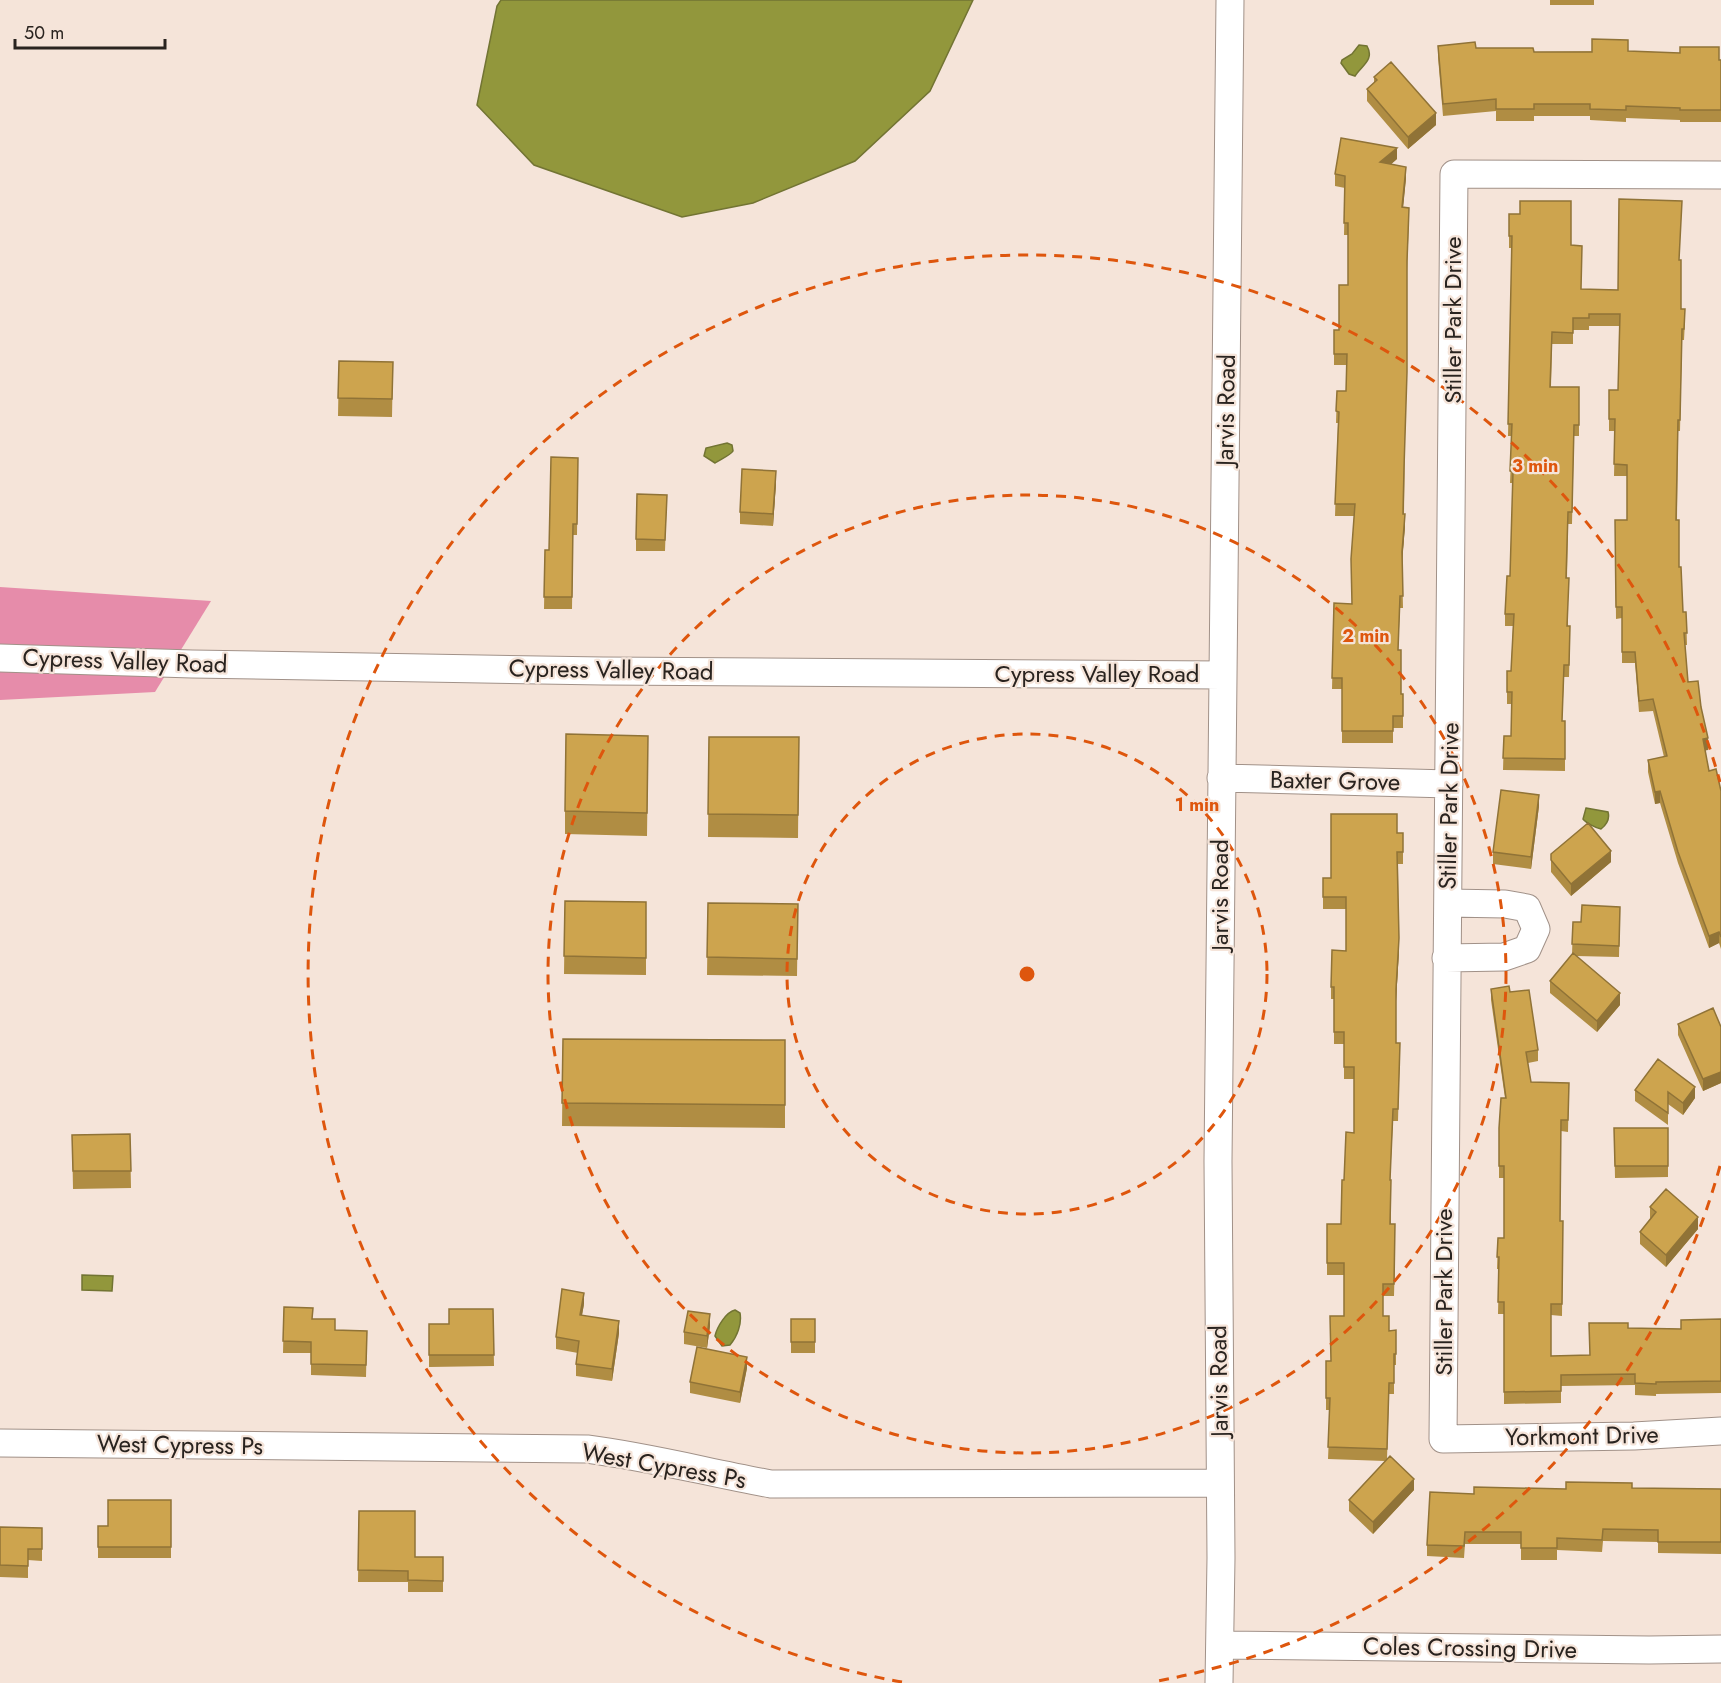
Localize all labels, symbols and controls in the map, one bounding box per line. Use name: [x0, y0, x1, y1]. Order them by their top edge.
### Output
scale bar: [15, 12, 165, 50]
text: 50 m: [24, 20, 64, 46]
street label: Stiller Park Drive: [1435, 236, 1470, 404]
street label: Jarvis Road: [1207, 354, 1244, 469]
text: 3 min: [1512, 453, 1558, 479]
text: 2 min: [1342, 623, 1390, 649]
street label: Cypress Valley Road: [22, 639, 228, 682]
street label: Cypress Valley Road: [508, 650, 714, 689]
street label: Cypress Valley Road: [994, 656, 1200, 691]
street label: Stiller Park Drive: [1430, 722, 1467, 890]
street label: Baxter Grove: [1270, 762, 1400, 799]
text: 1 min: [1175, 792, 1219, 818]
street label: Jarvis Road: [1202, 839, 1237, 954]
centre of rings: [1017, 964, 1037, 984]
street label: Stiller Park Drive: [1426, 1208, 1461, 1376]
street label: Jarvis Road: [1200, 1325, 1237, 1440]
street label: Yorkmont Drive: [1505, 1417, 1659, 1454]
street label: West Cypress Ps: [97, 1426, 264, 1463]
street label: West Cypress Ps: [579, 1434, 749, 1497]
street label: Coles Crossing Drive: [1363, 1628, 1577, 1667]

